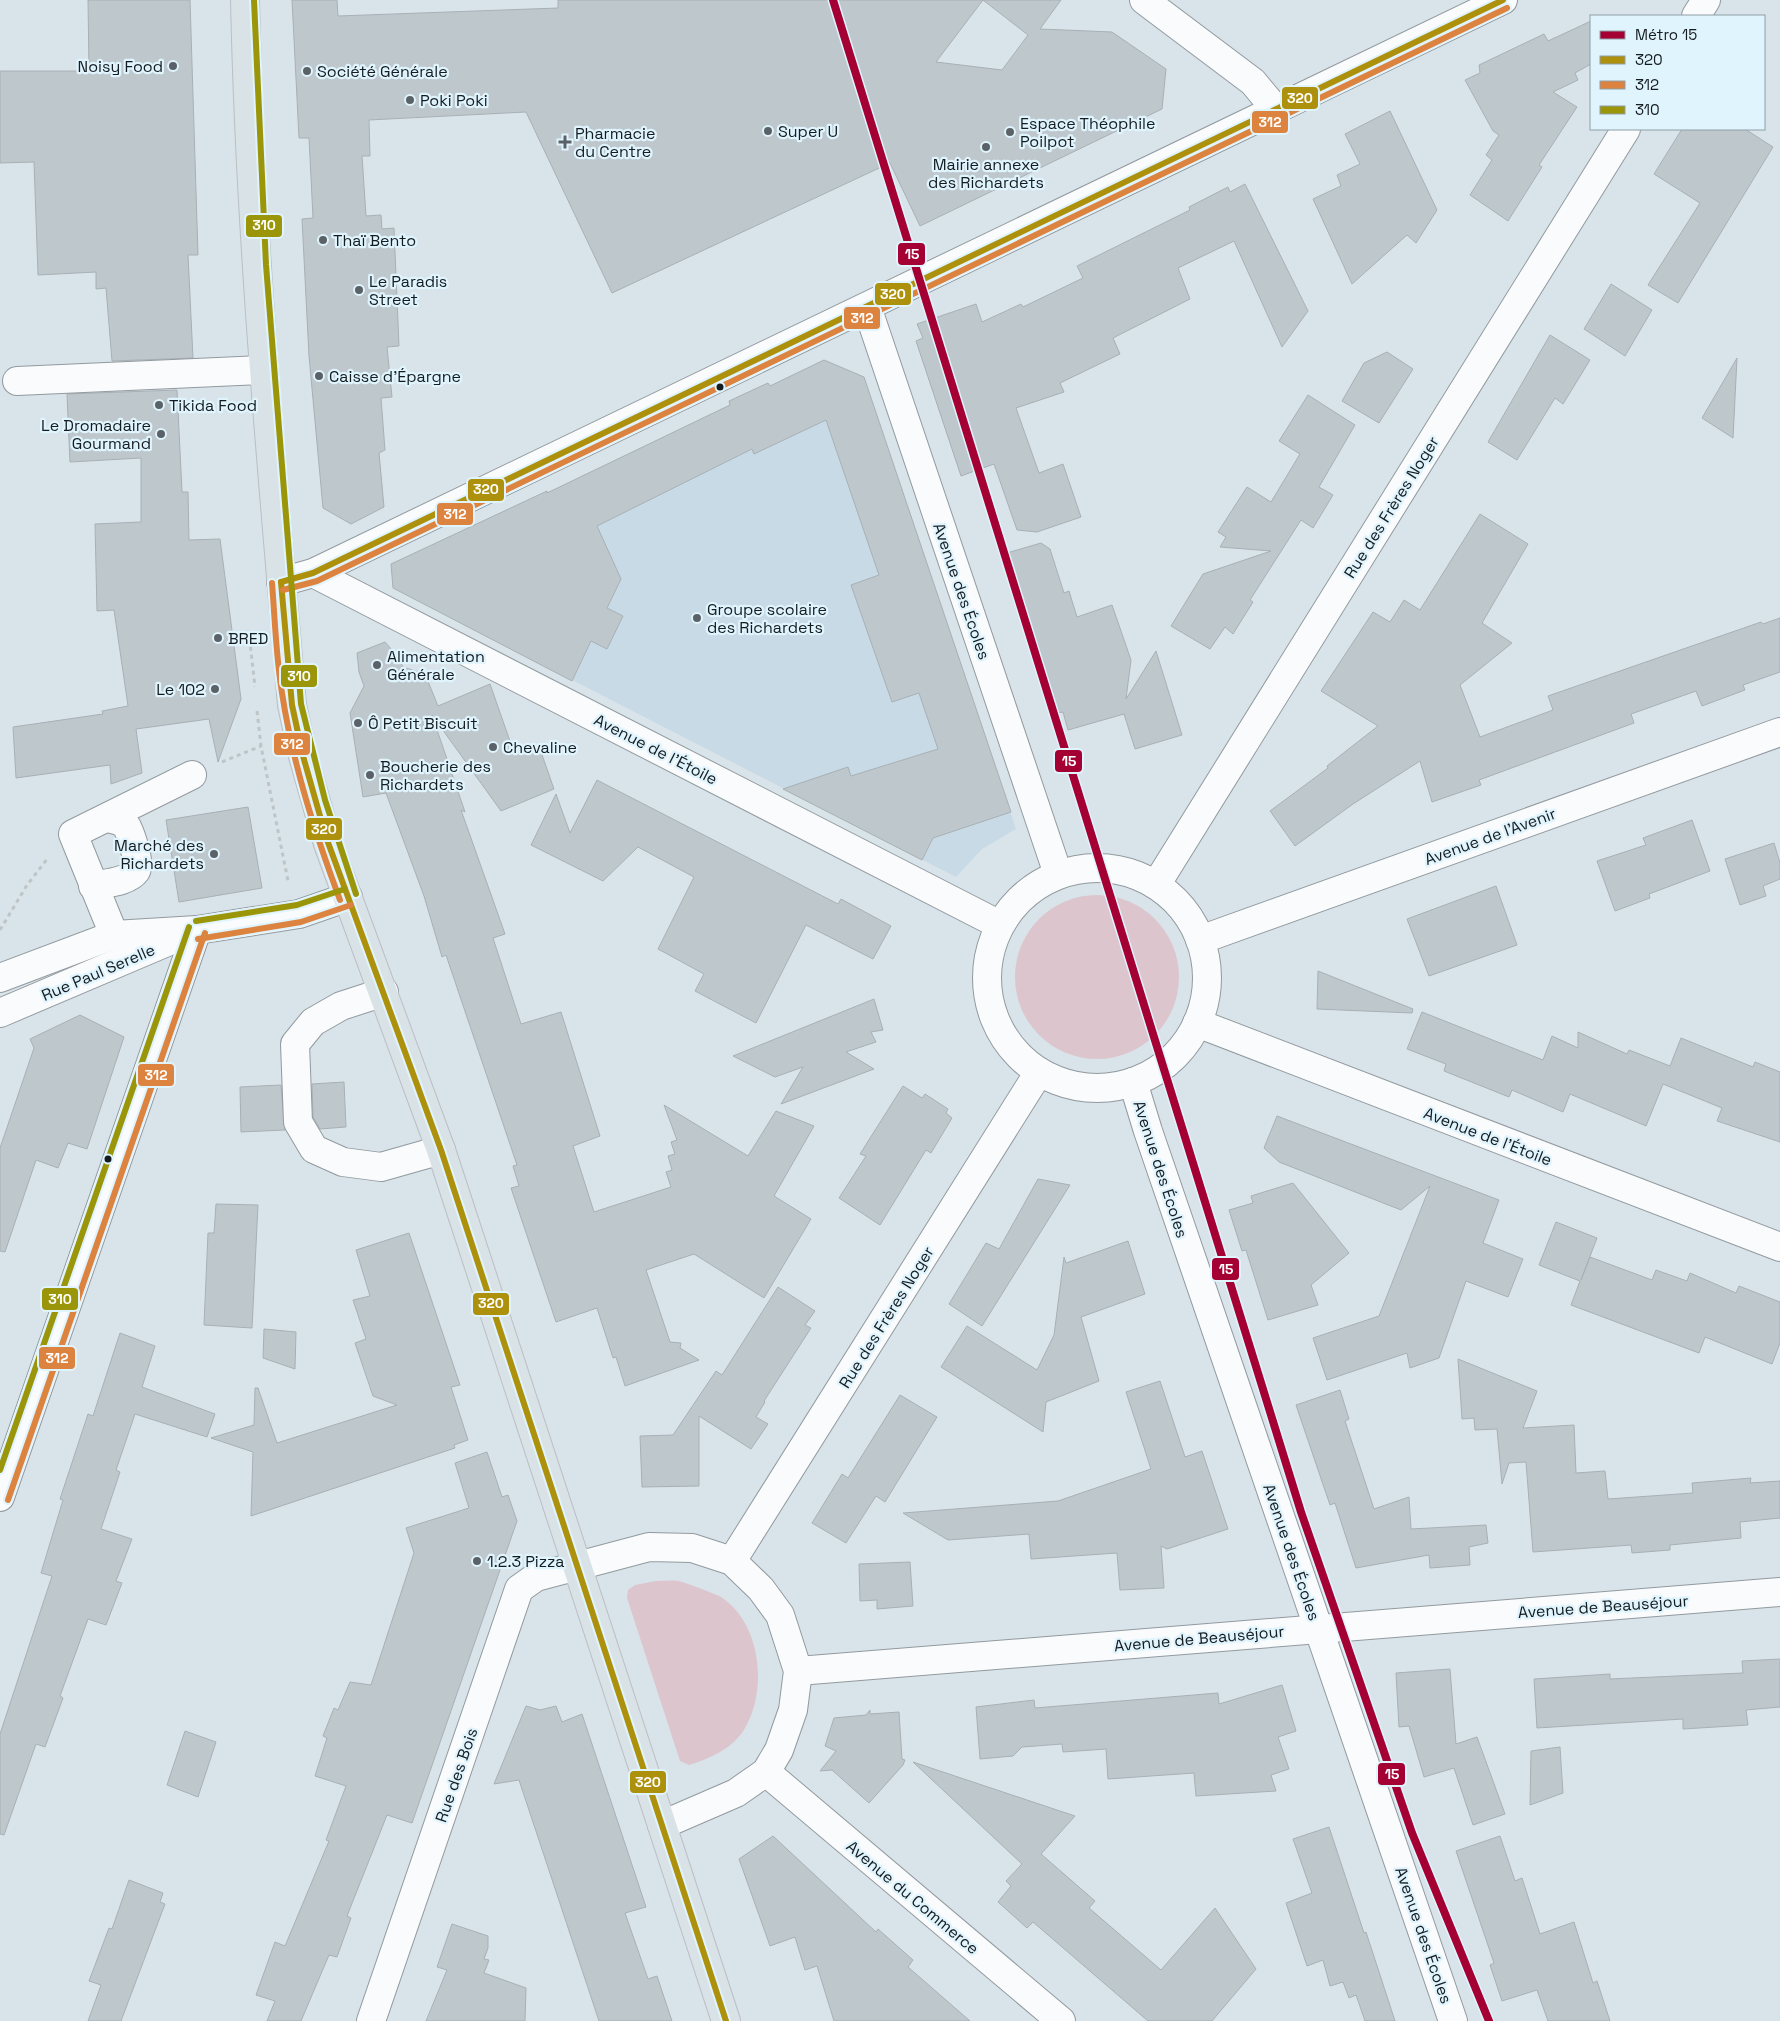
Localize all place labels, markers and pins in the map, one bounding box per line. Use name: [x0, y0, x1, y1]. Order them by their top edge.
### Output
place label: Noisy Food: [78, 56, 163, 77]
marker: Noisy Food: [167, 60, 179, 72]
place label: Société Générale: [317, 61, 448, 82]
marker: Société Générale: [301, 65, 313, 77]
place label: Poki Poki: [420, 90, 488, 111]
marker: Poki Poki: [404, 94, 416, 106]
place label: Espace Théophile Poilpot: [1020, 113, 1155, 152]
place label: Super U: [778, 121, 838, 142]
place label: Pharmacie du Centre: [575, 123, 655, 162]
marker: Super U: [762, 125, 774, 137]
marker: Espace Théophile Poilpot: [1004, 126, 1016, 138]
marker: Pharmacie du Centre: [559, 136, 571, 148]
marker: Mairie annexe des Richardets: [980, 141, 992, 153]
place label: Mairie annexe des Richardets: [928, 154, 1044, 193]
place label: Thaï Bento: [333, 230, 416, 251]
marker: Thaï Bento: [317, 234, 329, 246]
place label: Le Paradis Street: [369, 271, 447, 310]
marker: Le Paradis Street: [353, 284, 365, 296]
place label: Caisse d'Épargne: [329, 366, 461, 387]
marker: Caisse d'Épargne: [313, 370, 325, 382]
unlabelled marker: [715, 382, 725, 392]
place label: Tikida Food: [169, 395, 257, 416]
marker: Tikida Food: [153, 399, 165, 411]
place label: Le Dromadaire Gourmand: [41, 415, 151, 454]
marker: Le Dromadaire Gourmand: [155, 428, 167, 440]
place label: Groupe scolaire des Richardets: [707, 599, 827, 638]
marker: Groupe scolaire des Richardets: [691, 612, 703, 624]
place label: BRED: [228, 628, 268, 649]
marker: BRED: [212, 632, 224, 644]
place label: Alimentation Générale: [387, 646, 485, 685]
marker: Alimentation Générale: [371, 659, 383, 671]
place label: Le 102: [156, 679, 205, 700]
marker: Le 102: [209, 683, 221, 695]
place label: Ô Petit Biscuit: [368, 713, 478, 734]
marker: Ô Petit Biscuit: [352, 717, 364, 729]
place label: Chevaline: [503, 737, 577, 758]
marker: Chevaline: [487, 741, 499, 753]
place label: Boucherie des Richardets: [380, 756, 491, 795]
marker: Boucherie des Richardets: [364, 769, 376, 781]
place label: Marché des Richardets: [114, 835, 204, 874]
marker: Marché des Richardets: [208, 848, 220, 860]
unlabelled marker: [103, 1154, 113, 1164]
place label: 1.2.3 Pizza: [487, 1551, 565, 1572]
marker: 1.2.3 Pizza: [471, 1555, 483, 1567]

